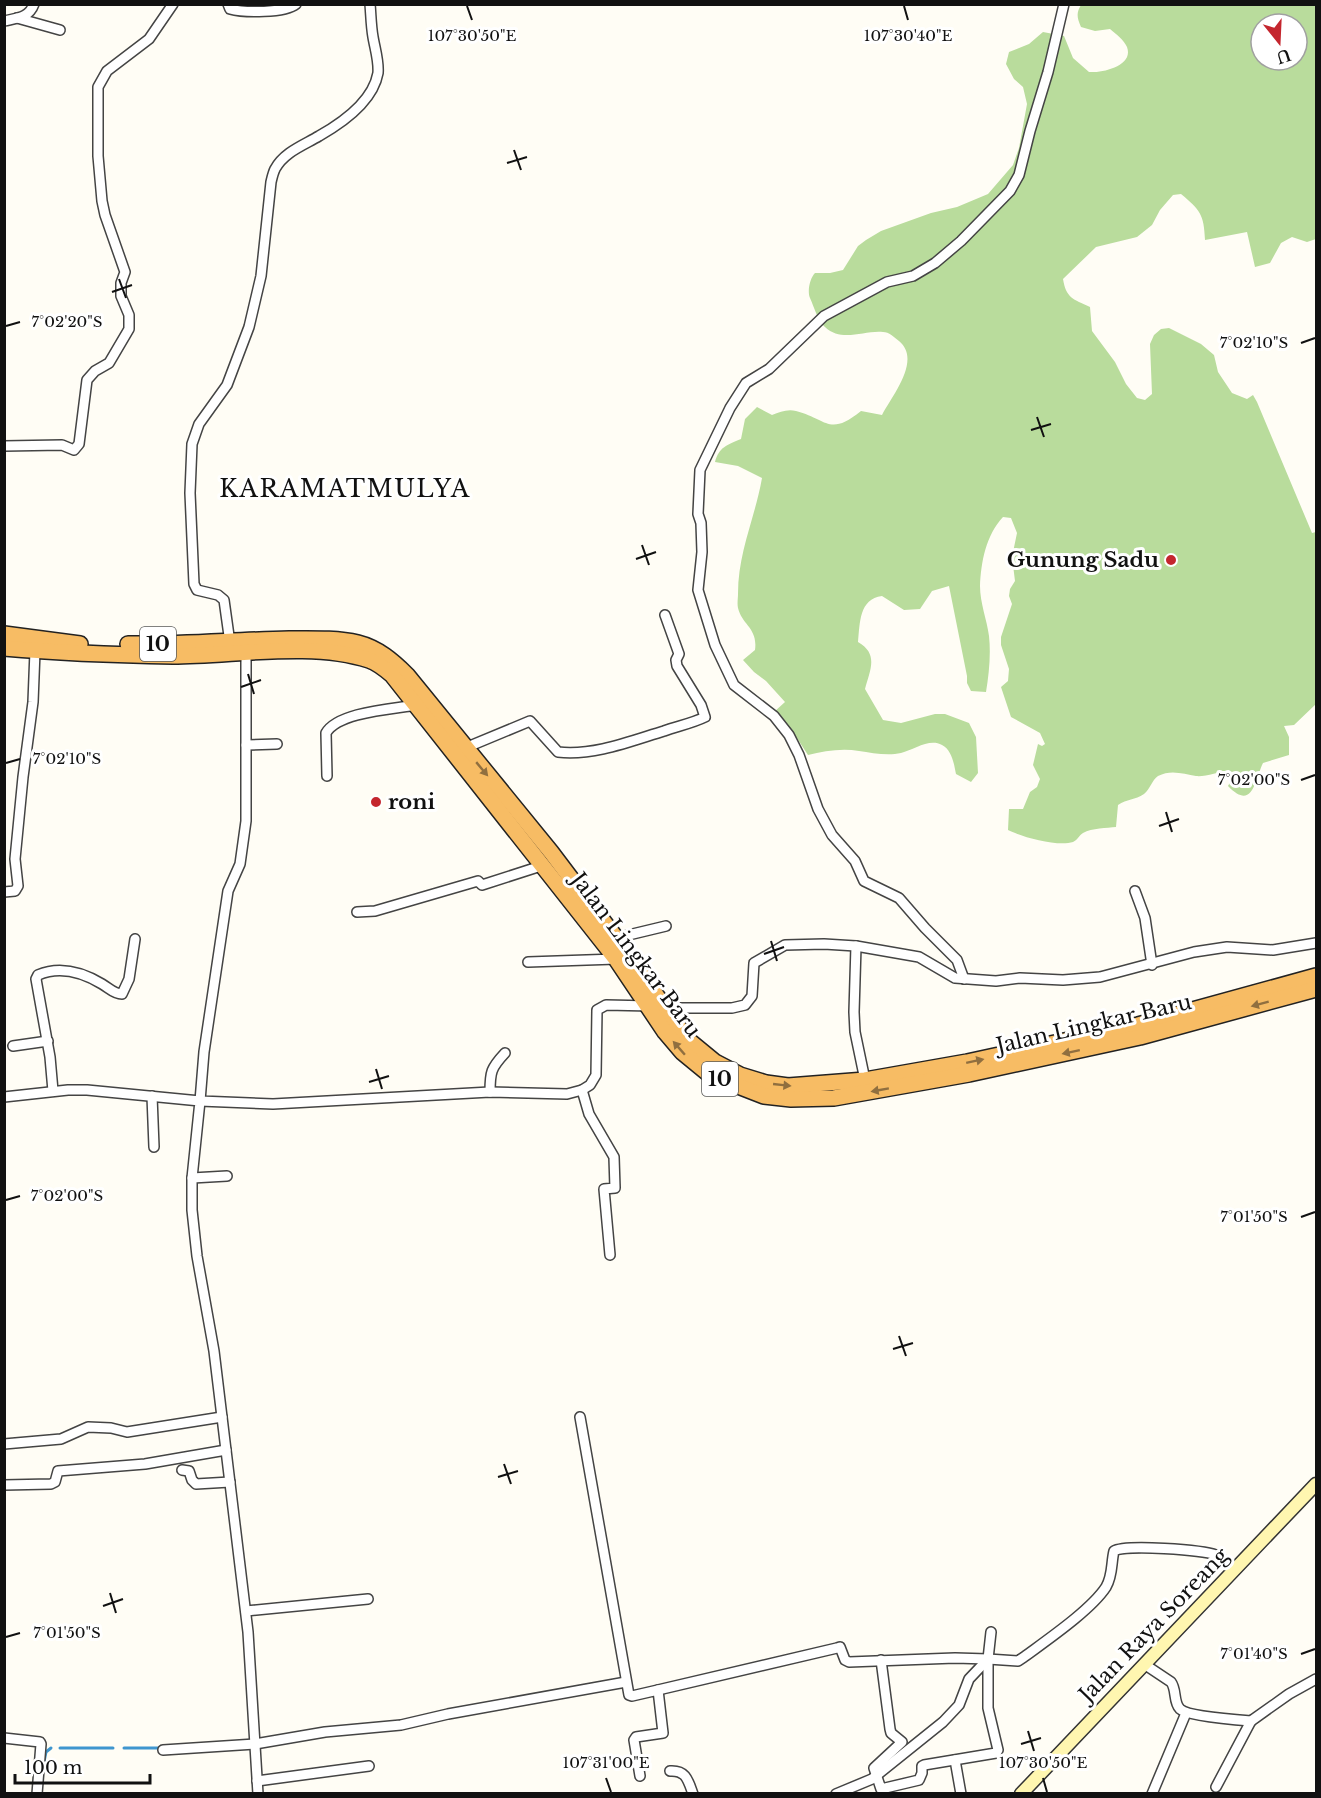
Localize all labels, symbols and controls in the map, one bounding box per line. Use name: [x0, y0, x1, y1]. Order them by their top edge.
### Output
north arrow: [1249, 12, 1309, 72]
text: 107°30'50"E: [428, 26, 516, 45]
text: 107°30'40"E: [864, 26, 952, 45]
text: U: [1274, 45, 1293, 68]
text: 7°02'20"S: [31, 312, 103, 331]
text: 7°02'10"S: [1220, 333, 1288, 352]
district label: KARAMATMULYA: [219, 474, 471, 503]
place label: Gunung Sadu: [1007, 547, 1159, 573]
marker: Gunung Sadu: [1164, 553, 1178, 567]
road number: 10: [140, 627, 176, 661]
text: 7°02'10"S: [33, 749, 101, 768]
one-way arrow: [476, 761, 488, 776]
text: 7°02'00"S: [1218, 770, 1290, 789]
place label: roni: [388, 789, 435, 815]
marker: roni: [369, 795, 383, 809]
street label: Jalan Lingkar Baru: [564, 865, 706, 1043]
street label: Jalan Lingkar Baru: [991, 989, 1194, 1060]
one-way arrow: [1251, 1000, 1269, 1010]
one-way arrow: [673, 1041, 686, 1056]
one-way arrow: [1061, 1048, 1080, 1057]
one-way arrow: [965, 1055, 984, 1065]
road number: 10: [702, 1062, 738, 1096]
one-way arrow: [772, 1080, 791, 1090]
one-way arrow: [870, 1086, 889, 1095]
text: 7°02'00"S: [31, 1186, 103, 1205]
text: 7°01'50"S: [1220, 1207, 1288, 1226]
street label: Jalan Raya Soreang: [1072, 1542, 1235, 1710]
text: 7°01'50"S: [33, 1623, 101, 1642]
text: 7°01'40"S: [1220, 1644, 1288, 1663]
scale bar: [15, 1747, 150, 1785]
text: 107°31'00"E: [562, 1753, 650, 1772]
text: 107°30'50"E: [999, 1753, 1087, 1772]
text: 100 m: [24, 1757, 82, 1779]

